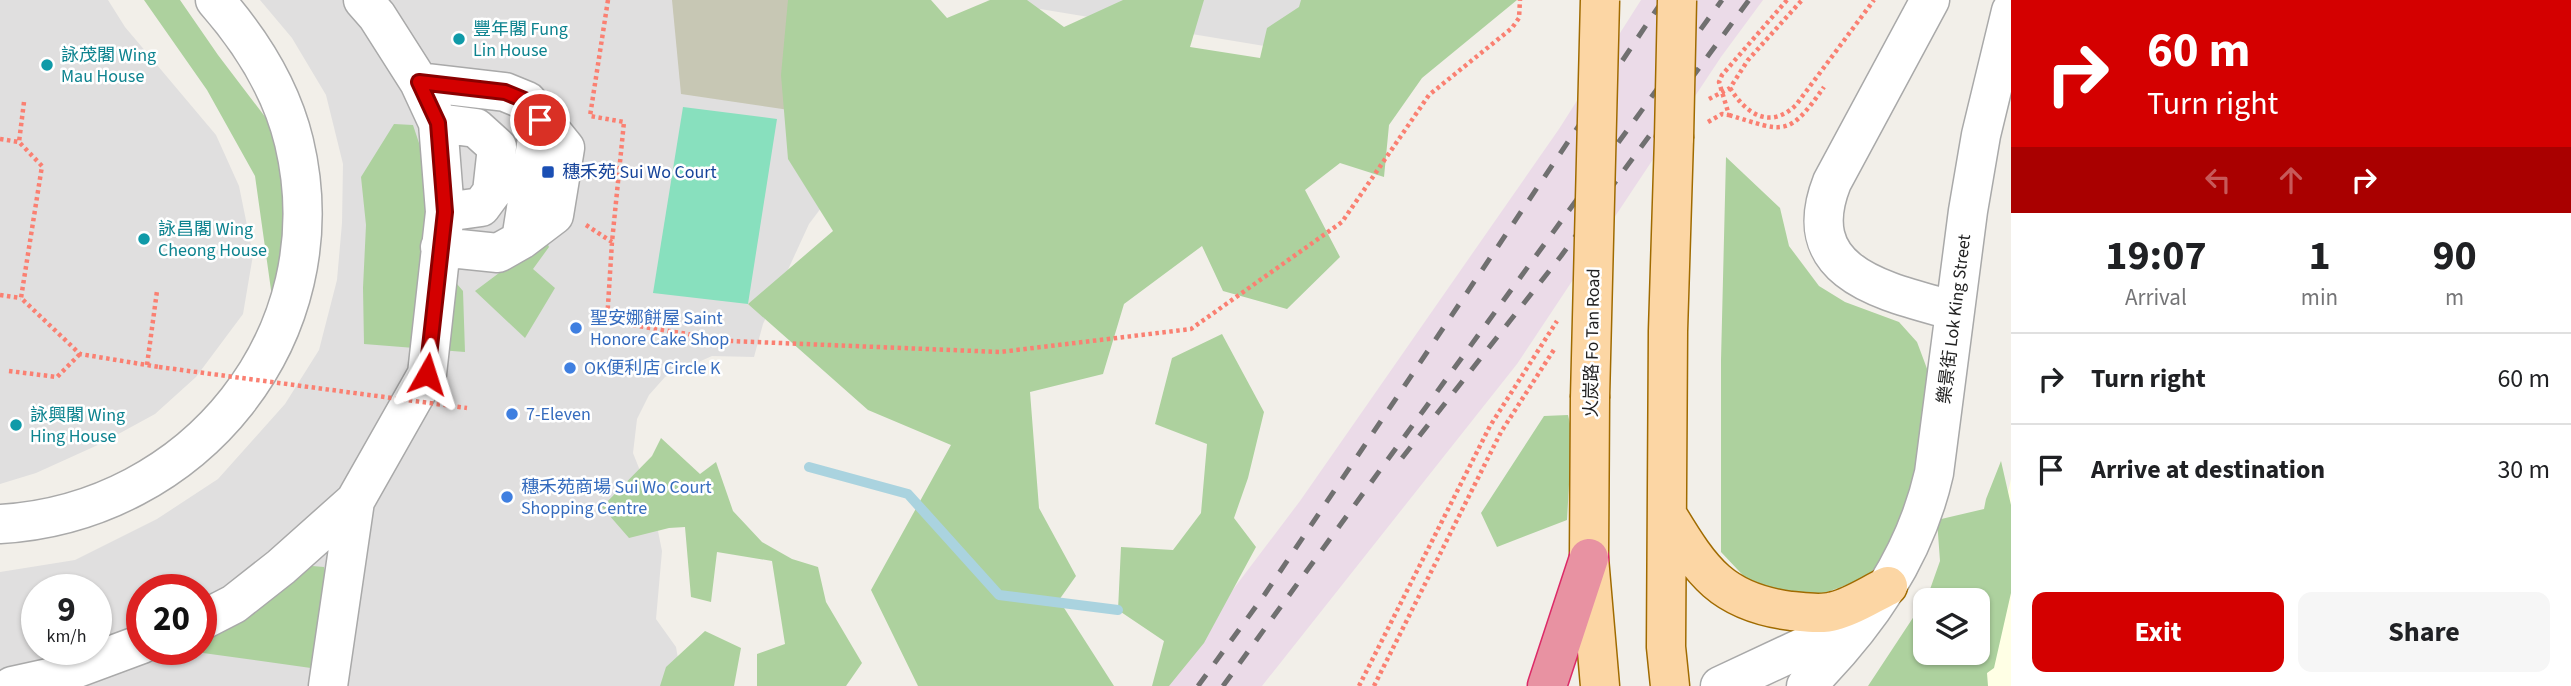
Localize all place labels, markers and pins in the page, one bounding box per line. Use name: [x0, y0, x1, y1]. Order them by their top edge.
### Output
place label: 豐年閣 Fung Lin House: [473, 17, 568, 63]
marker: 豐年閣 Fung Lin House: [451, 31, 467, 47]
place label: 詠茂閣 Wing Mau House: [61, 43, 156, 89]
marker: 詠茂閣 Wing Mau House: [39, 57, 55, 73]
pin: [510, 90, 570, 150]
place label: 穗禾苑 Sui Wo Court: [562, 160, 717, 185]
marker: 穗禾苑 Sui Wo Court: [540, 164, 556, 180]
place label: 詠昌閣 Wing Cheong House: [158, 217, 267, 263]
marker: 詠昌閣 Wing Cheong House: [136, 231, 152, 247]
place label: 聖安娜餅屋 Saint Honore Cake Shop: [590, 306, 729, 352]
marker: 聖安娜餅屋 Saint Honore Cake Shop: [568, 320, 584, 336]
place label: OK便利店 Circle K: [584, 356, 721, 381]
marker: OK便利店 Circle K: [562, 360, 578, 376]
place label: 7-Eleven: [526, 402, 591, 427]
place label: 詠興閣 Wing Hing House: [30, 403, 125, 449]
marker: 7-Eleven: [504, 406, 520, 422]
marker: 詠興閣 Wing Hing House: [8, 417, 24, 433]
place label: 穗禾苑商場 Sui Wo Court Shopping Centre: [521, 475, 712, 521]
marker: 穗禾苑商場 Sui Wo Court Shopping Centre: [499, 489, 515, 505]

